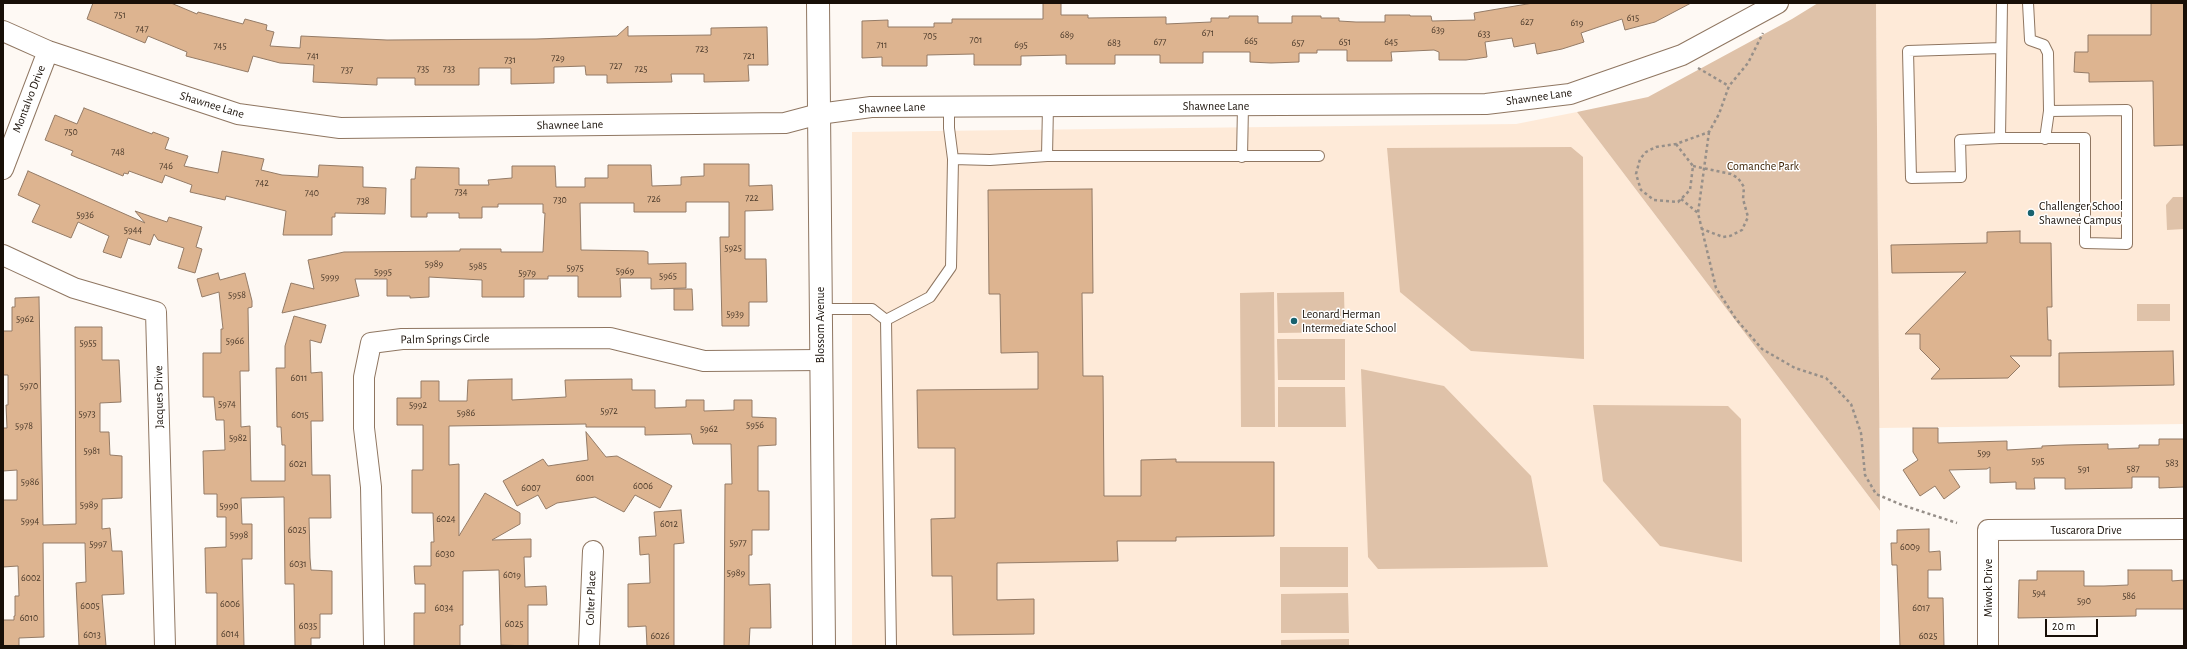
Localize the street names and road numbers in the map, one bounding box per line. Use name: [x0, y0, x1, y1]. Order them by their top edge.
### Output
street label: Montalvo Drive: [10, 63, 48, 135]
street label: Shawnee Lane: [1505, 85, 1573, 109]
street label: Shawnee Lane: [178, 88, 246, 122]
street label: Shawnee Lane: [1183, 99, 1249, 113]
street label: Shawnee Lane: [858, 100, 926, 116]
street label: Shawnee Lane: [537, 117, 603, 133]
street label: Blossom Avenue: [813, 287, 827, 363]
street label: Palm Springs Circle: [400, 331, 490, 347]
street label: Jacques Drive: [151, 365, 167, 429]
street label: Tuscarora Drive: [2050, 523, 2122, 537]
street label: Miwok Drive: [1981, 559, 1995, 617]
street label: Colter Place: [583, 570, 599, 626]

